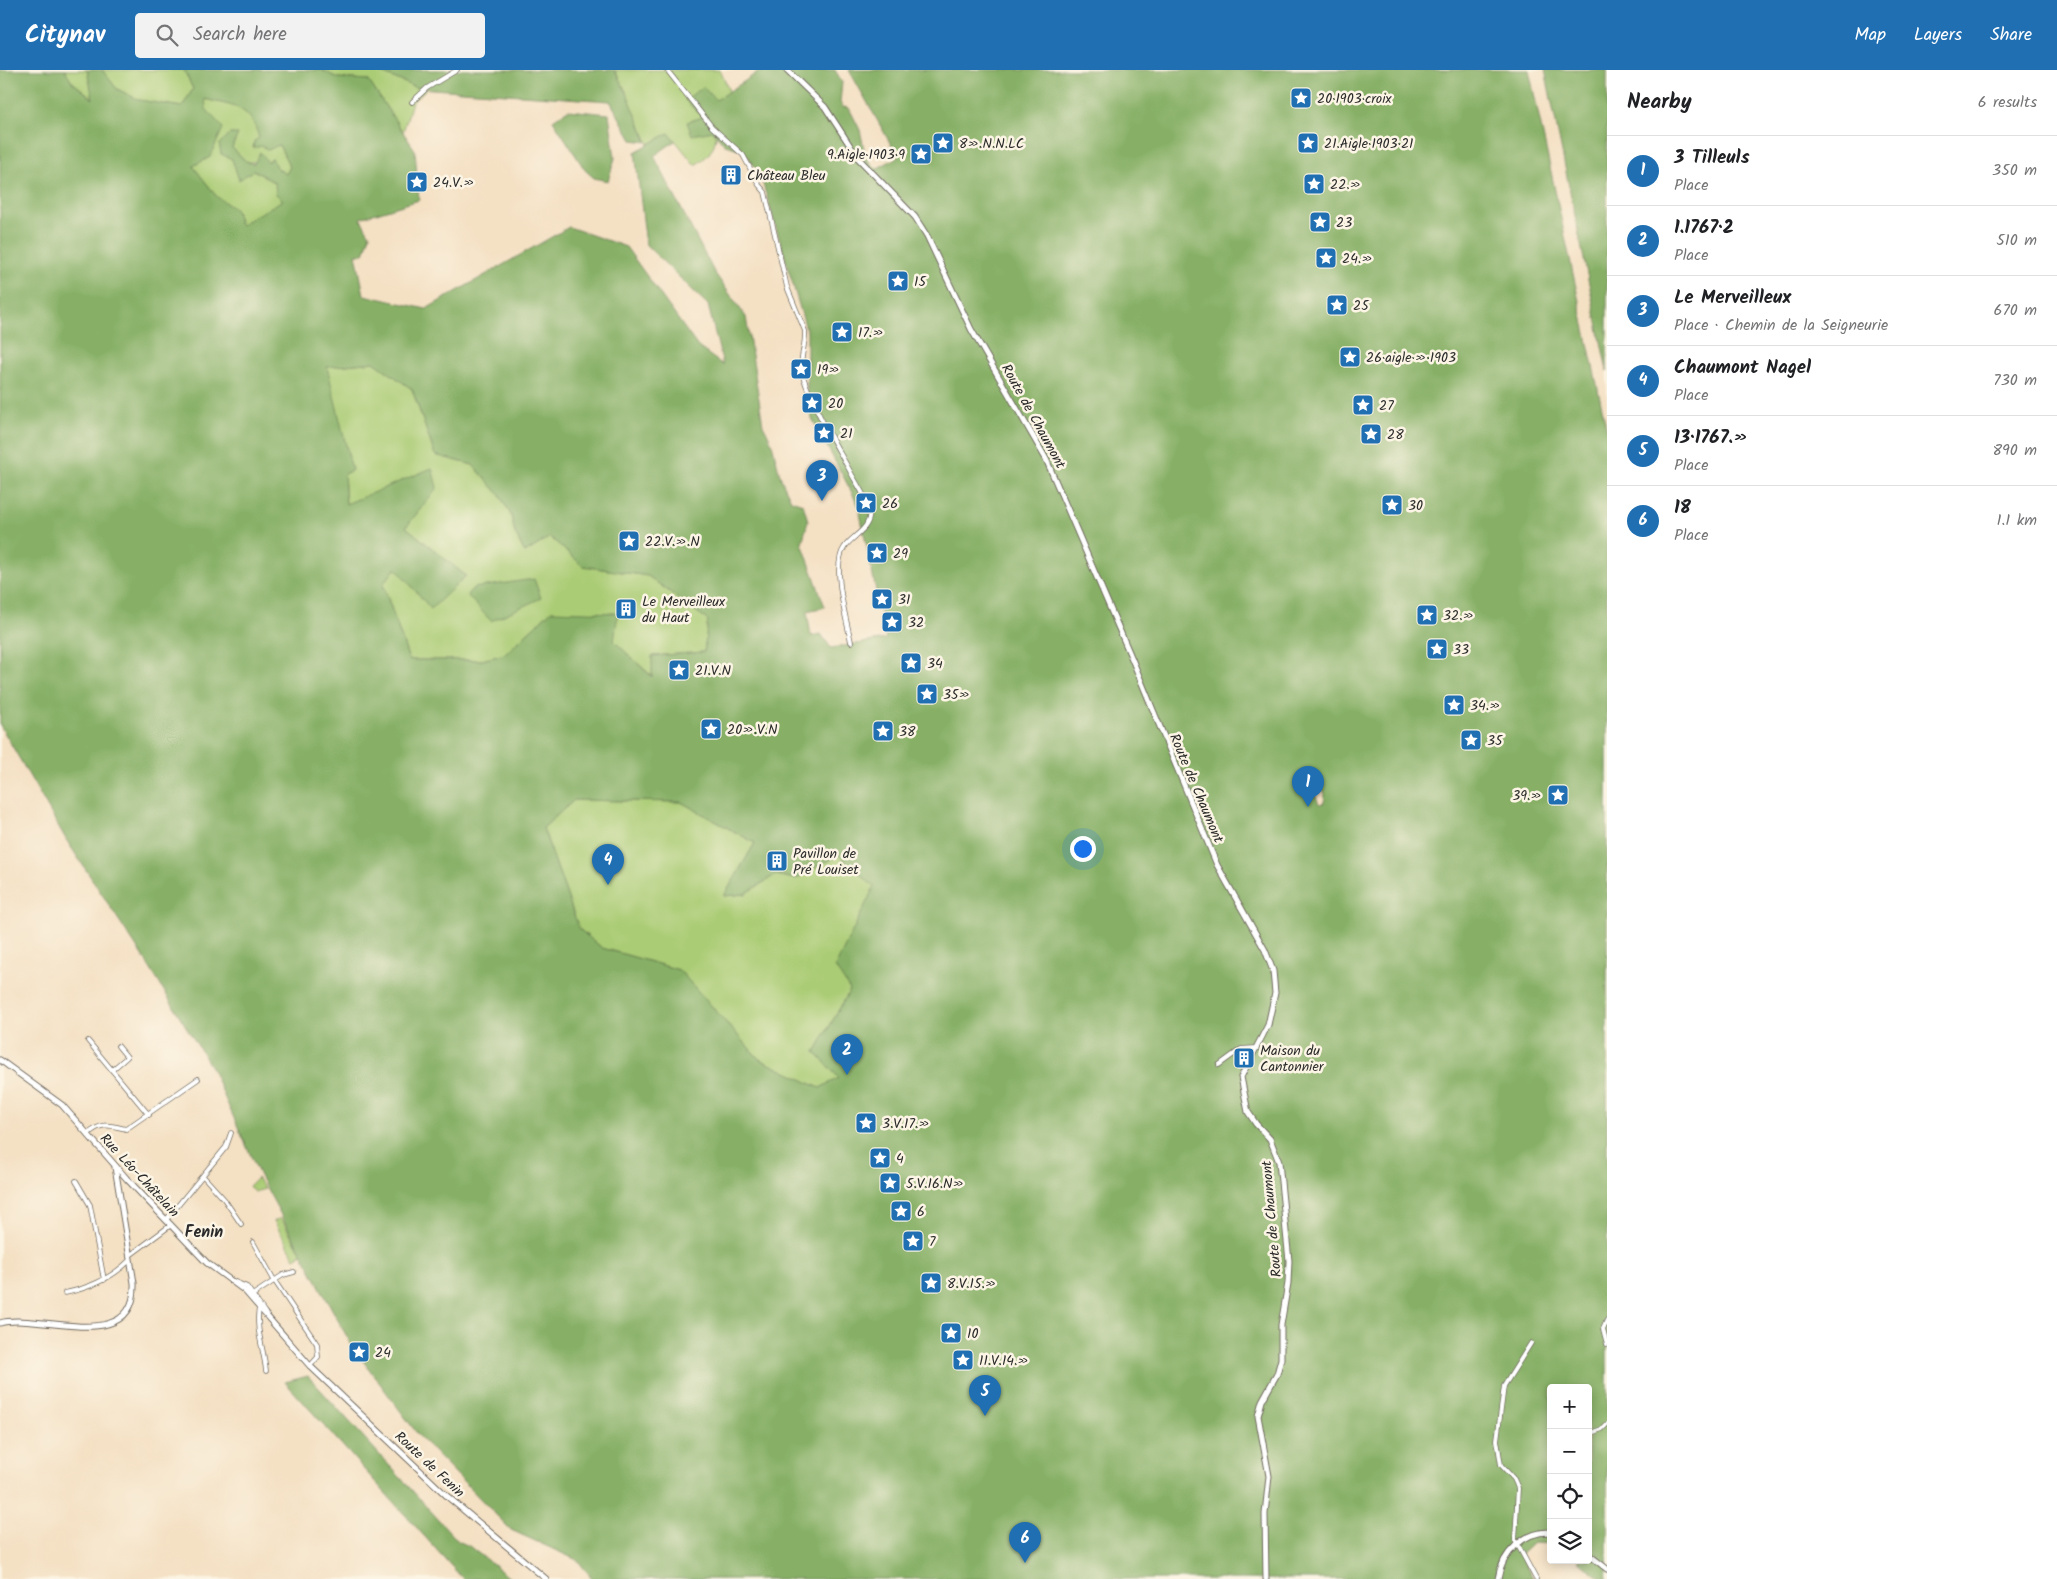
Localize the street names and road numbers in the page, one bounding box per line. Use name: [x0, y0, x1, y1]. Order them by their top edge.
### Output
street label: Route de Chaumont: [995, 360, 1071, 474]
street label: Route de Chaumont: [1163, 730, 1229, 847]
street label: Rue Léo-Châtelain: [94, 1129, 184, 1223]
street label: Route de Chaumont: [1256, 1159, 1288, 1278]
street label: Route de Fenin: [389, 1426, 470, 1503]

